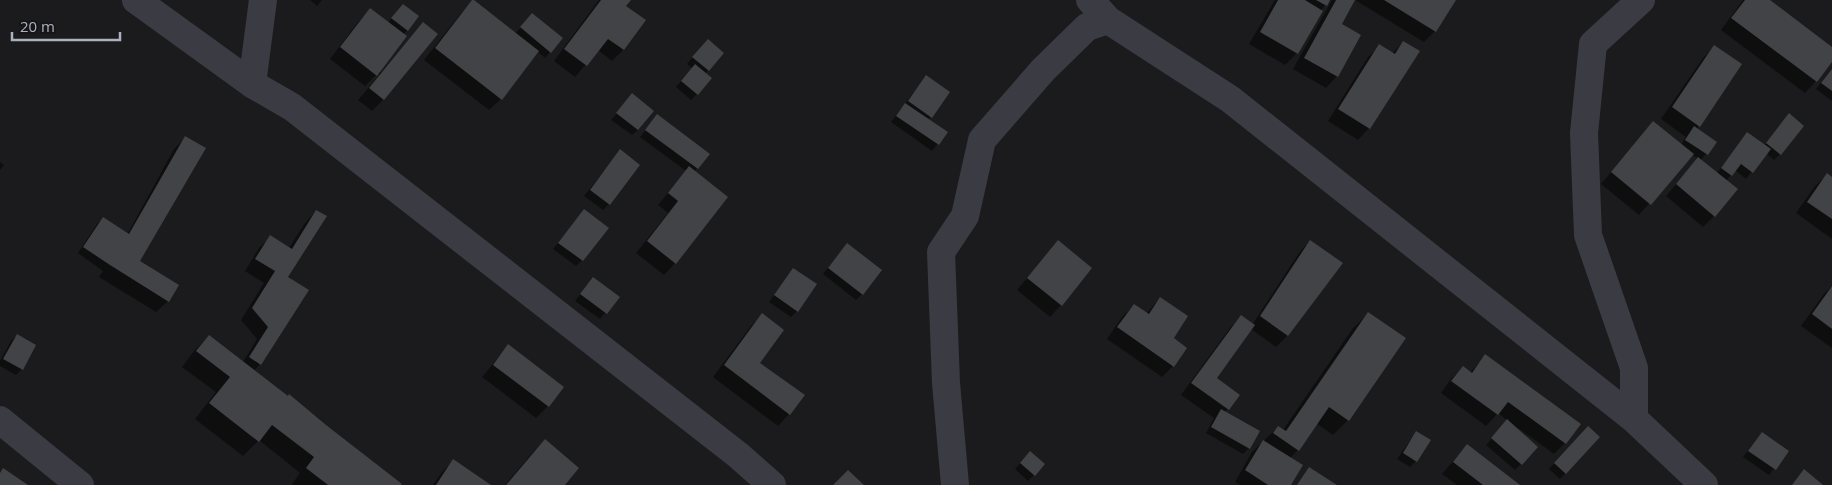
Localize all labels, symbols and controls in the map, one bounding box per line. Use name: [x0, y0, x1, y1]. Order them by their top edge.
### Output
scale bar: [12, 10, 120, 42]
text: 20 m: [20, 16, 55, 36]

